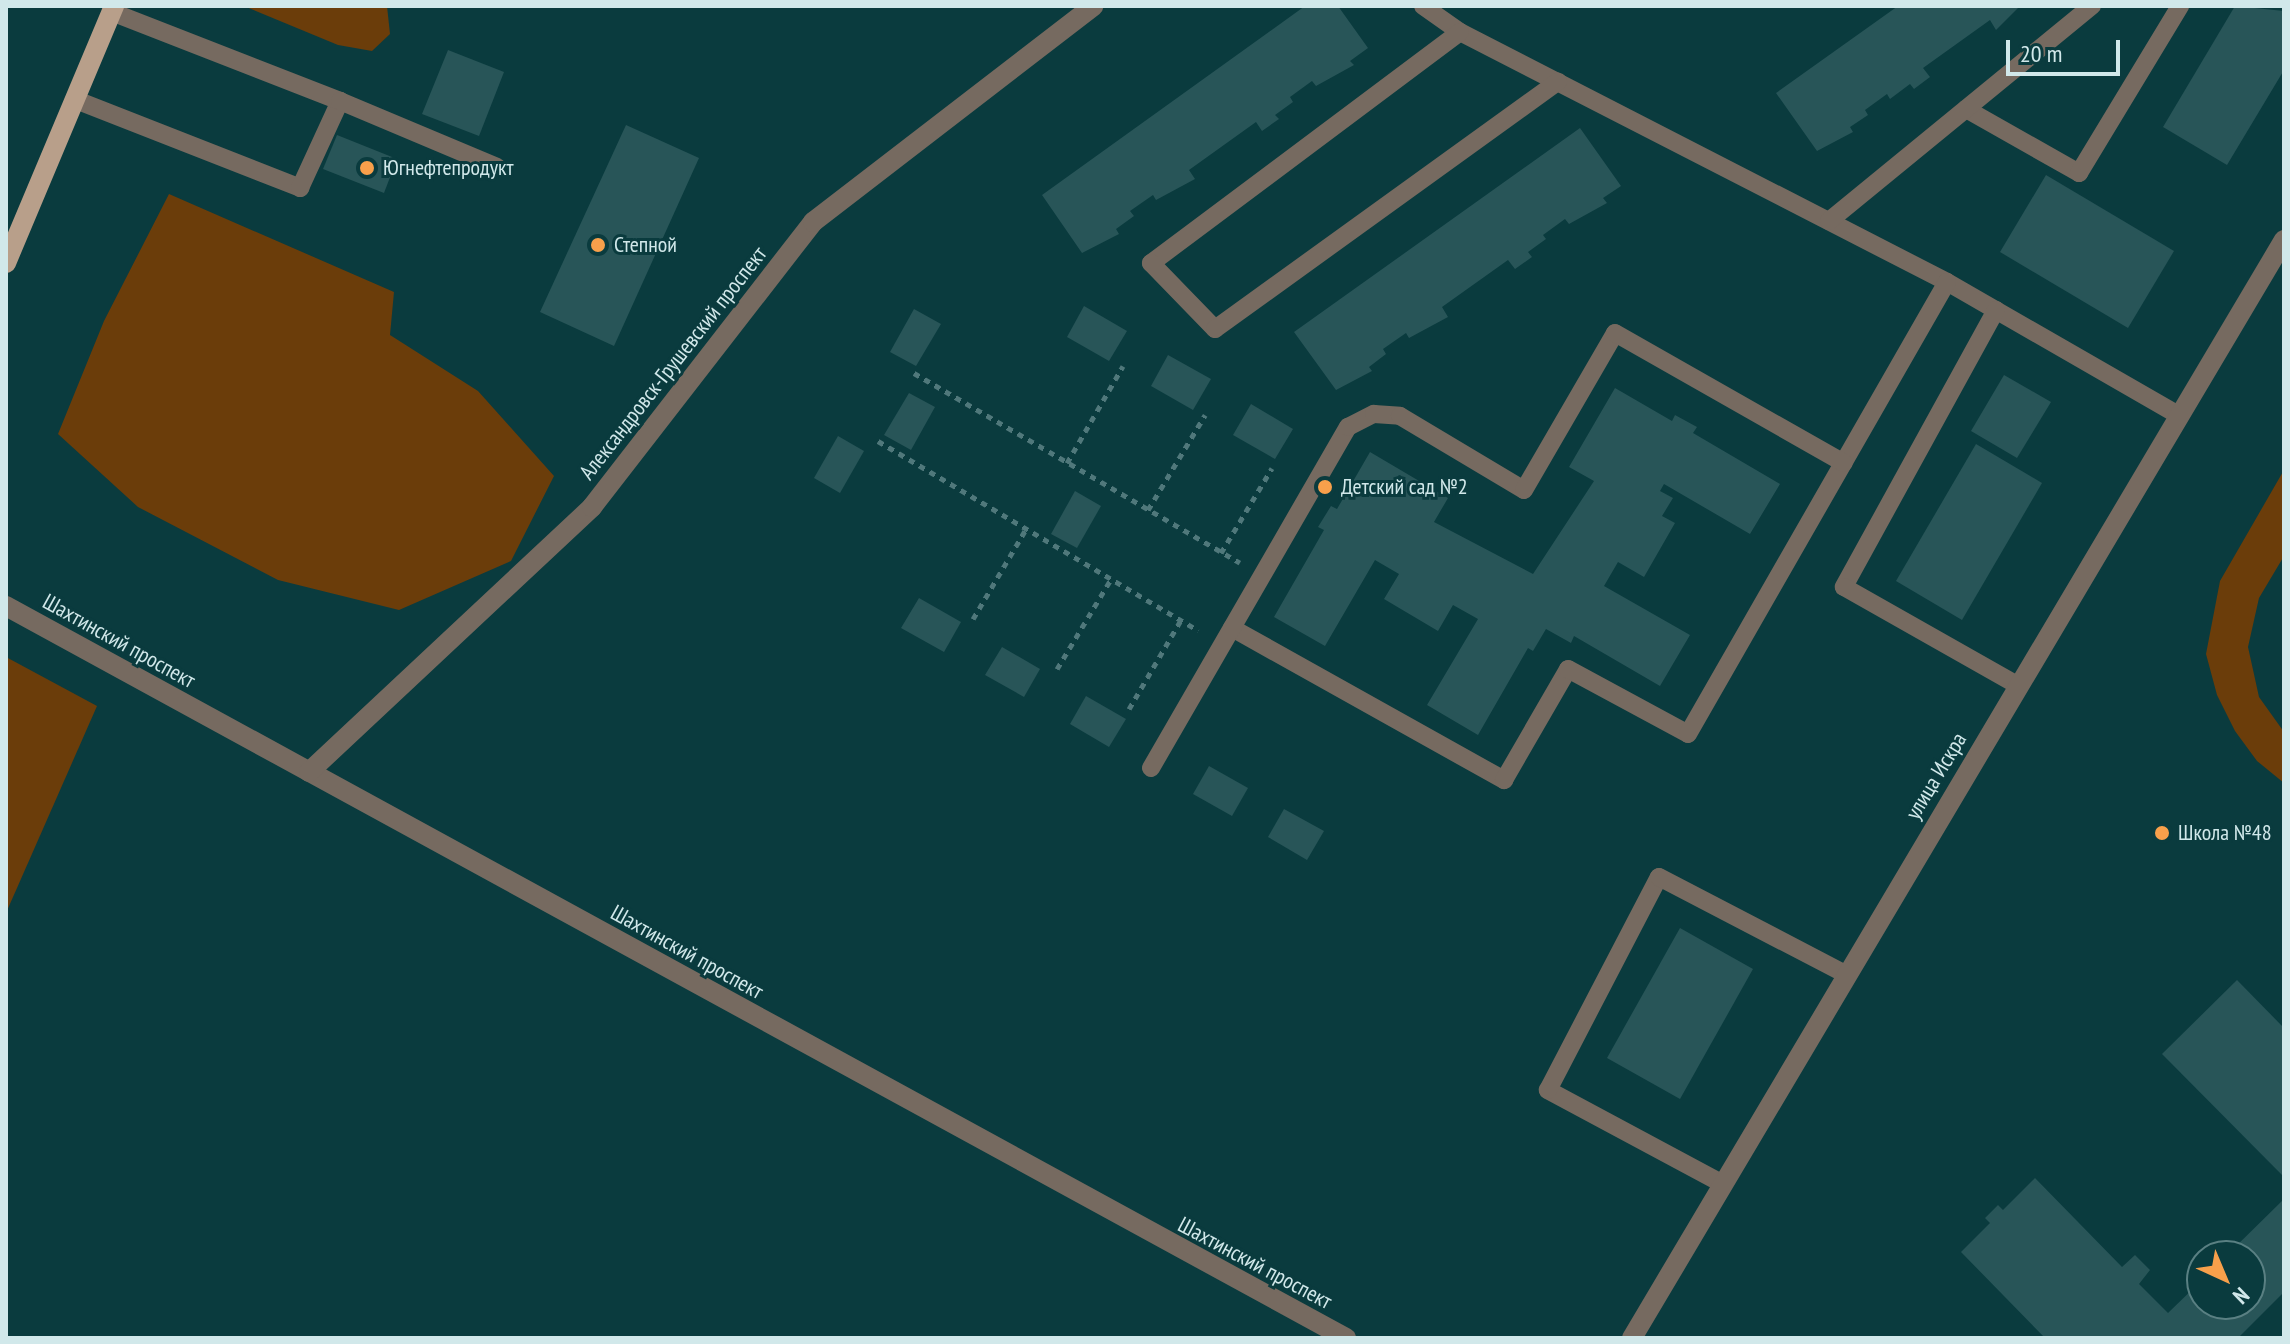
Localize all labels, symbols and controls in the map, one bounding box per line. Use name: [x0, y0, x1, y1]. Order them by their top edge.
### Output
scale bar: [2010, 24, 2124, 74]
text: 20 m: [2020, 38, 2062, 69]
place label: Югнефтепродукт: [383, 155, 514, 181]
marker: Югнефтепродукт: [358, 159, 376, 177]
place label: Степной: [614, 232, 677, 258]
marker: Степной: [589, 236, 607, 254]
street label: Александровск-Грушевский проспект: [574, 241, 772, 485]
place label: Детский сад №2: [1341, 474, 1468, 500]
marker: Детский сад №2: [1316, 478, 1334, 496]
street label: Шахтинский проспект: [38, 588, 200, 694]
street label: улица Искра: [1900, 728, 1972, 824]
place label: Школа №48: [2178, 820, 2272, 846]
marker: Школа №48: [2153, 824, 2171, 842]
street label: Шахтинский проспект: [606, 899, 768, 1005]
street label: Шахтинский проспект: [1174, 1211, 1336, 1315]
north arrow: [2186, 1240, 2266, 1320]
text: N: [2227, 1282, 2255, 1310]

